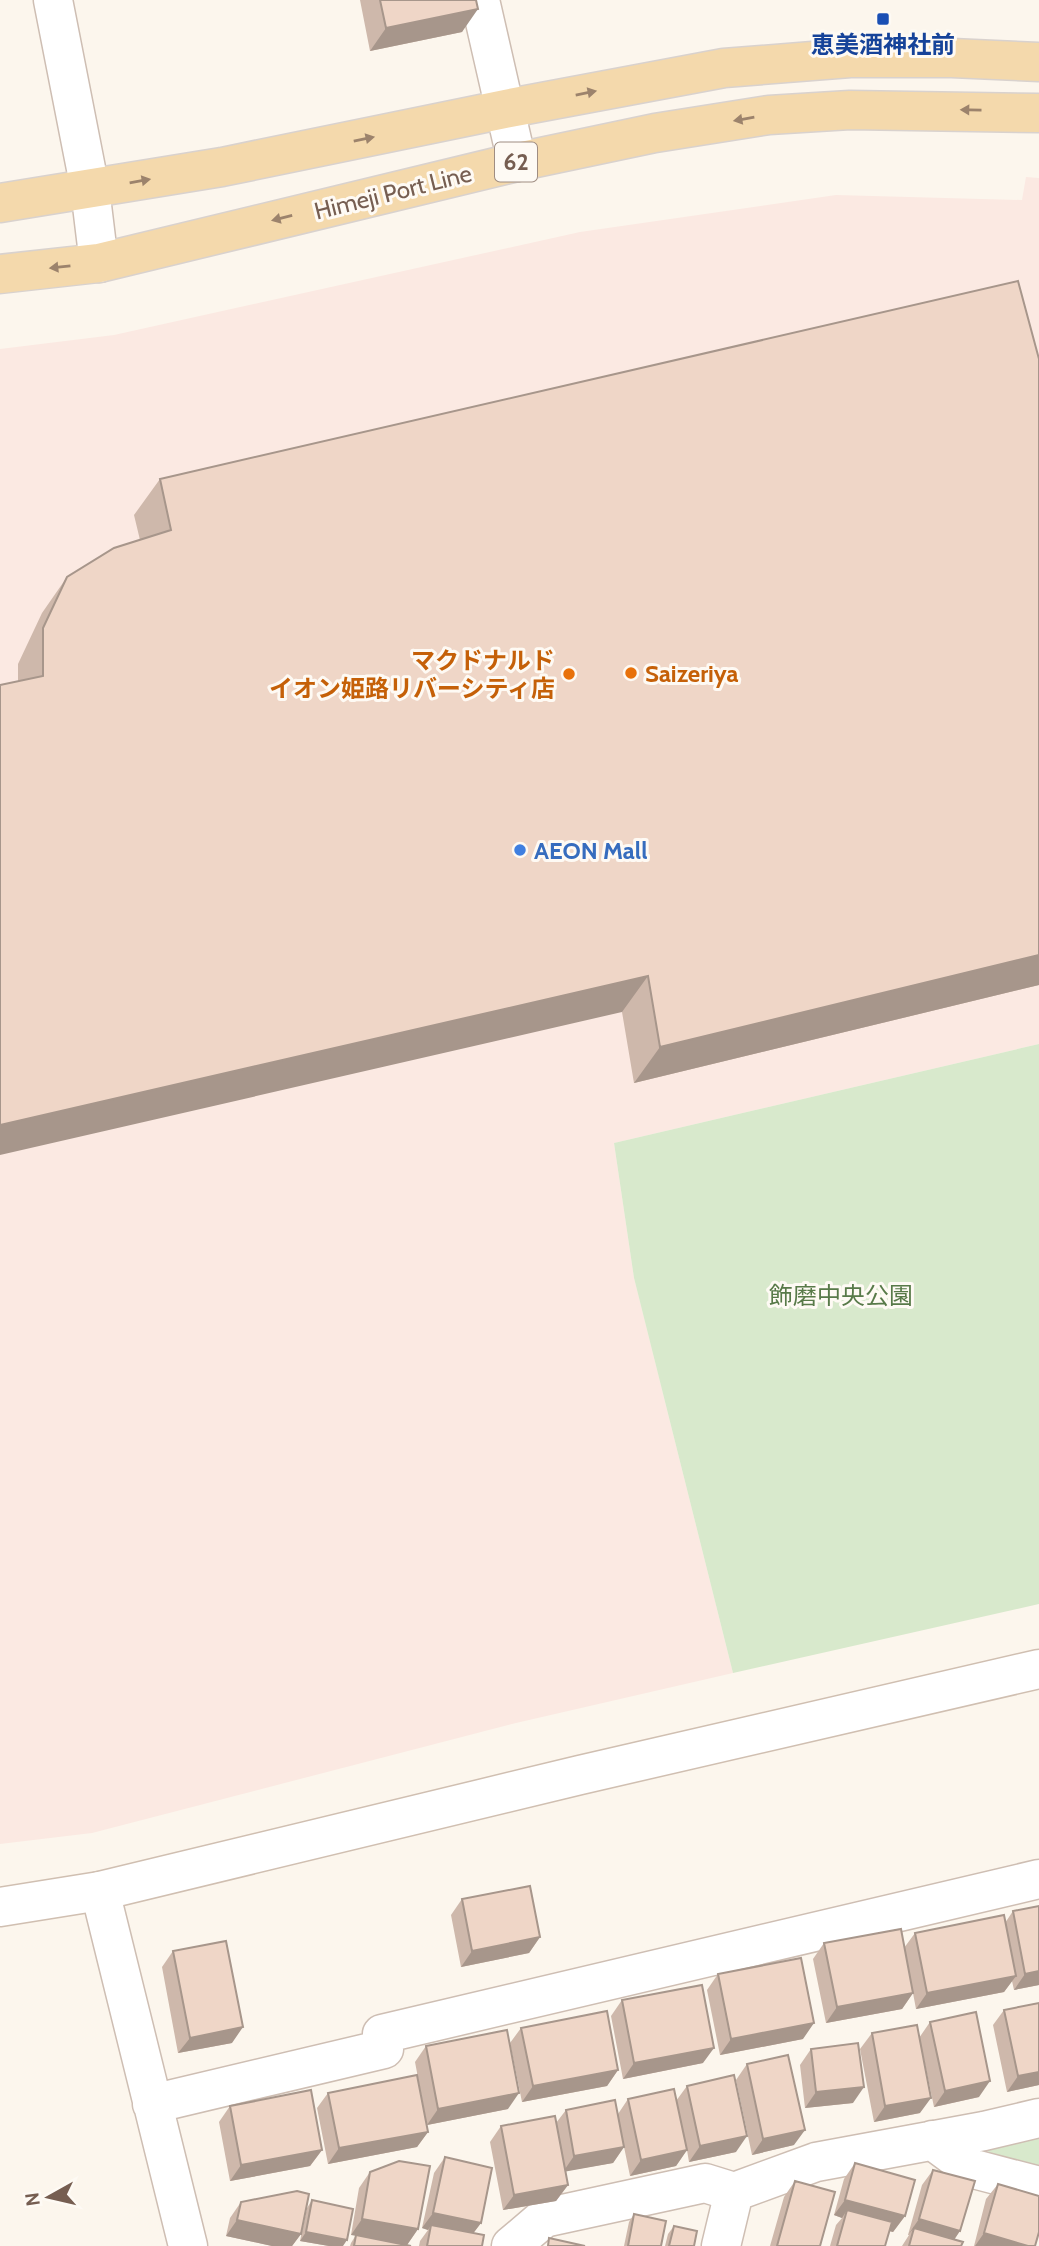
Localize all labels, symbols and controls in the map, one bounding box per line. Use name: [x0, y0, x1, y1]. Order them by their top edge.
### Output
marker: 恵美酒神社前: [875, 11, 891, 27]
place label: 恵美酒神社前: [811, 30, 955, 59]
one-way arrow: [575, 87, 597, 98]
one-way arrow: [960, 104, 982, 116]
one-way arrow: [733, 114, 755, 125]
one-way arrow: [353, 133, 375, 144]
road number: 62: [495, 142, 537, 182]
street label: Himeji Port Line: [311, 158, 475, 226]
one-way arrow: [129, 175, 151, 186]
one-way arrow: [271, 213, 293, 224]
one-way arrow: [49, 262, 71, 273]
place label: マクドナルド イオン姫路リバーシティ店: [269, 646, 555, 703]
place label: Saizeriya: [645, 659, 739, 688]
marker: Saizeriya: [623, 665, 639, 681]
marker: マクドナルド イオン姫路リバーシティ店: [561, 666, 577, 682]
place label: AEON Mall: [534, 836, 647, 865]
marker: AEON Mall: [512, 842, 528, 858]
park label: 飾磨中央公園: [769, 1281, 913, 1310]
north arrow: [14, 2162, 84, 2232]
text: N: [20, 2191, 45, 2208]

